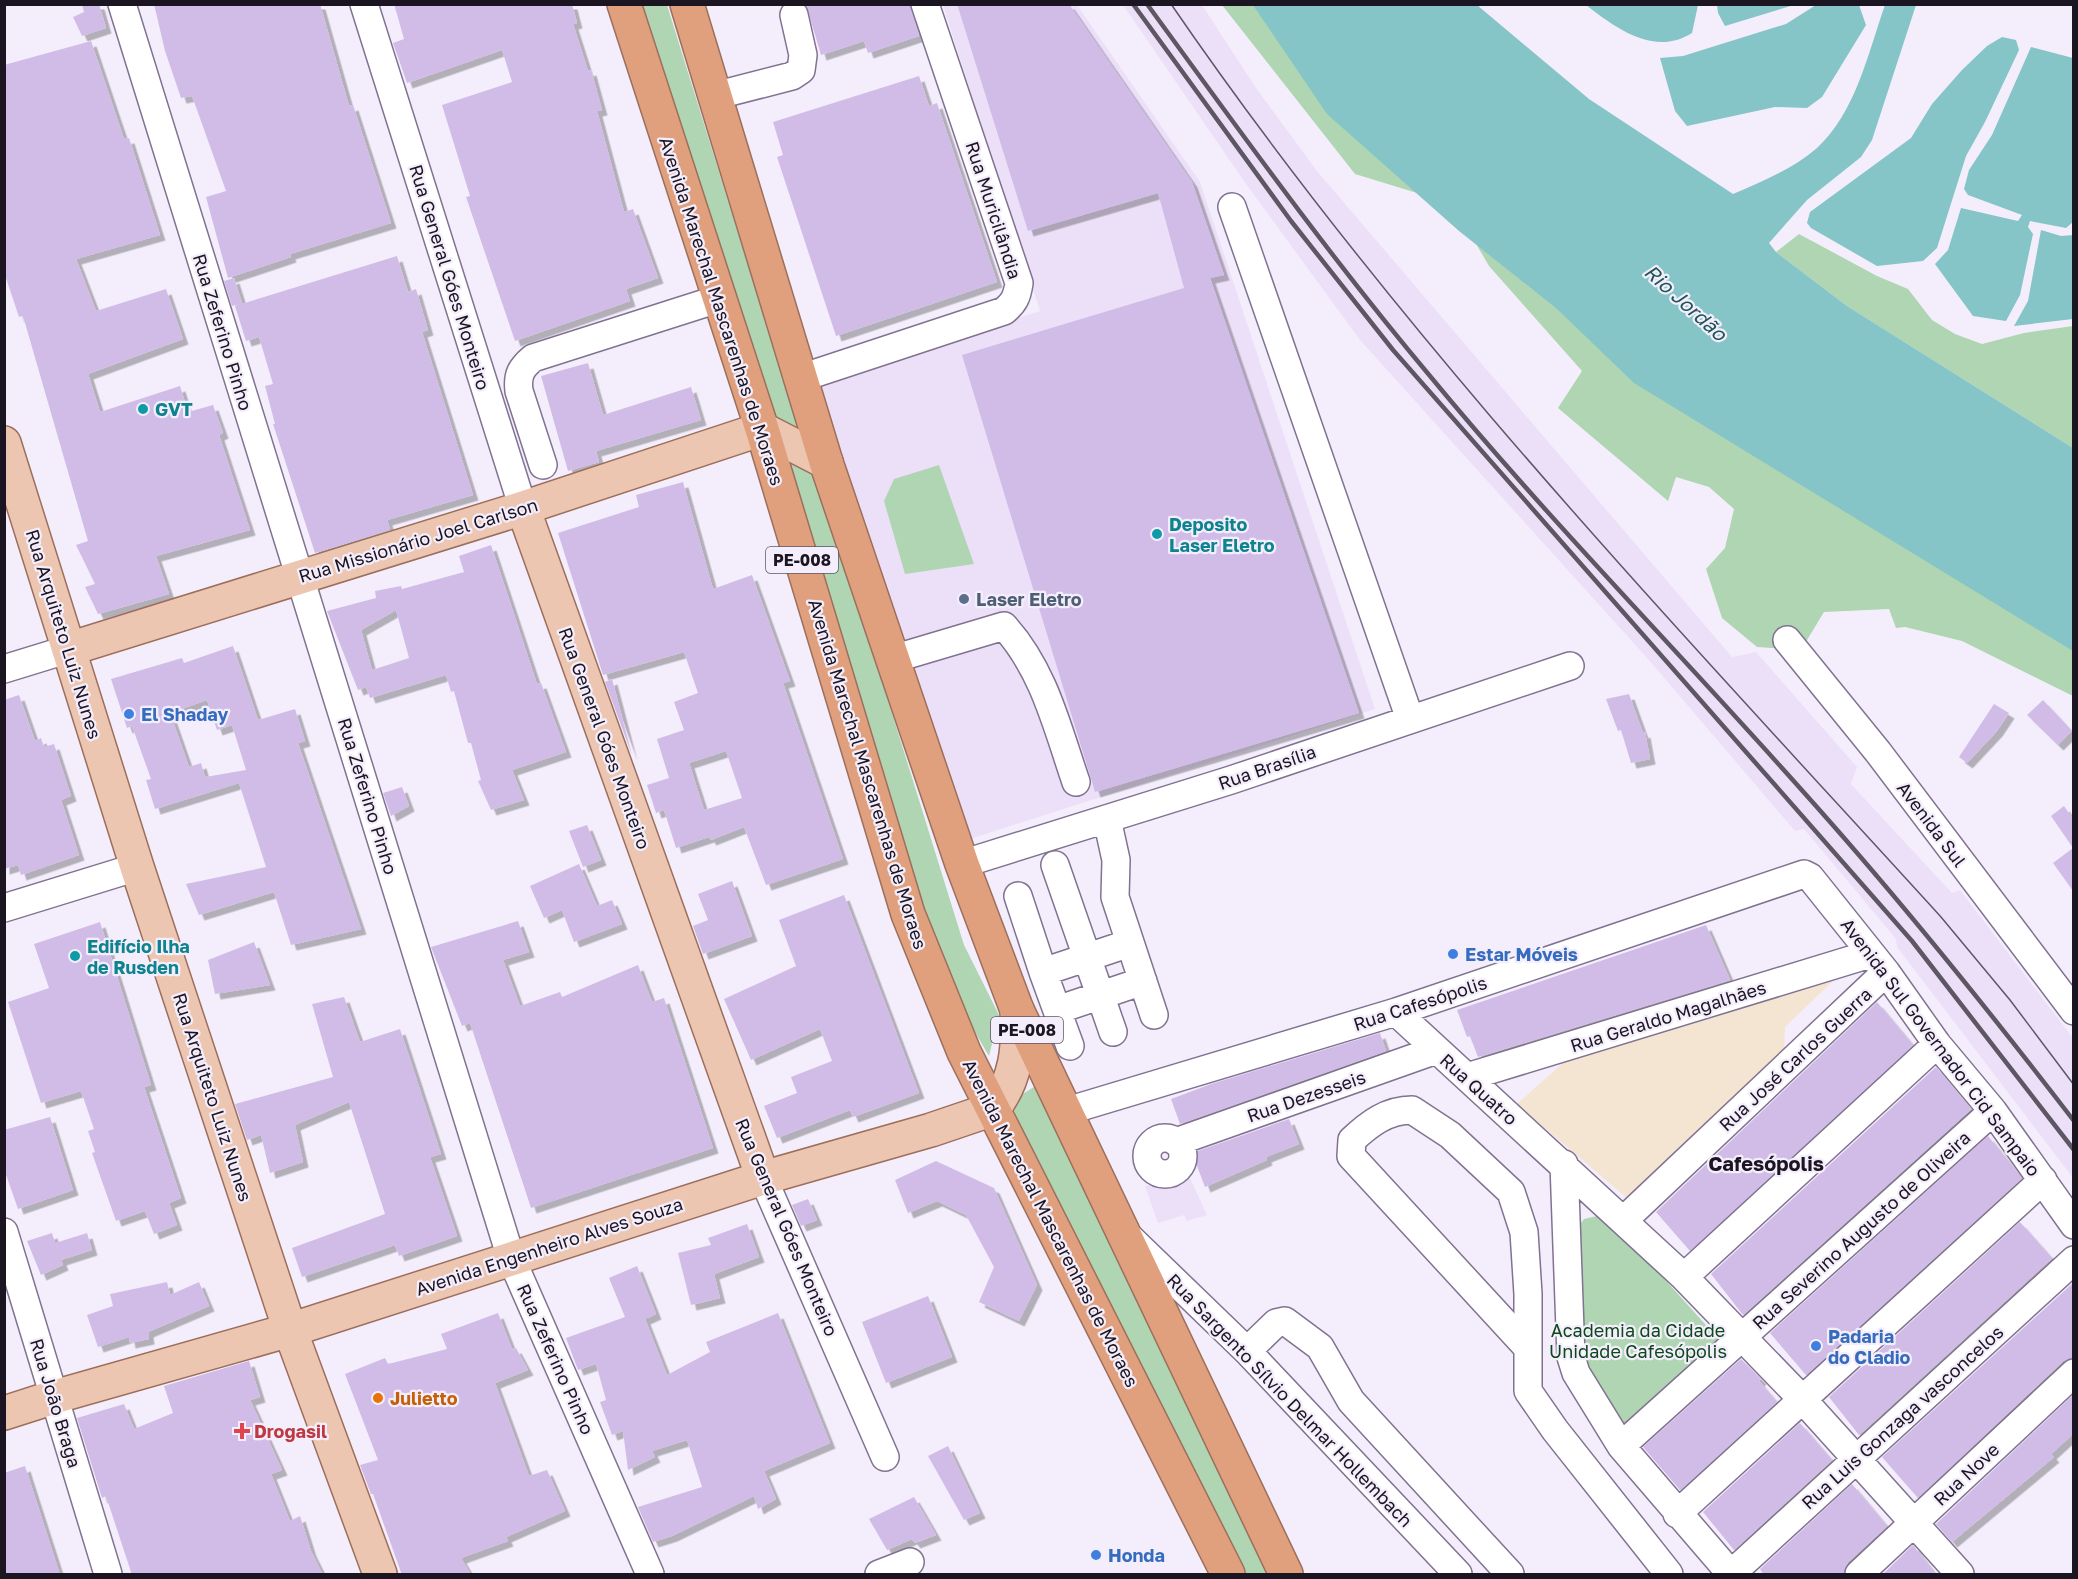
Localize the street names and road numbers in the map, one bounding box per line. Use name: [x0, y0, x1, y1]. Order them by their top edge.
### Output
street label: Avenida Marechal Mascarenhas de Moraes: [655, 134, 789, 488]
street label: Rua Muricilândia: [961, 138, 1027, 282]
street label: Rua General Góes Monteiro: [405, 162, 495, 392]
street label: Rua Zeferino Pinho: [189, 251, 257, 413]
street label: Rua Missionário Joel Carlson: [296, 493, 540, 587]
street label: Rua Arquiteto Luiz Nunes: [22, 526, 106, 742]
road number: PE-008: [766, 547, 838, 573]
street label: Avenida Marechal Mascarenhas de Moraes: [804, 596, 932, 952]
street label: Rua General Góes Monteiro: [555, 624, 655, 852]
street label: Rua Zeferino Pinho: [334, 715, 402, 877]
street label: Rua Brasília: [1215, 740, 1319, 794]
street label: Avenida Sul: [1893, 777, 1971, 871]
street label: Avenida Sul Governador Cid Sampaio: [1837, 914, 2045, 1180]
street label: Rua Cafesópolis: [1350, 971, 1490, 1035]
street label: Rua Geraldo Magalhães: [1568, 976, 1768, 1056]
street label: Rua José Carlos Guerra: [1714, 983, 1876, 1135]
street label: Rua Arquiteto Luiz Nunes: [169, 990, 257, 1204]
road number: PE-008: [991, 1017, 1063, 1043]
street label: Rua Quatro: [1436, 1049, 1522, 1129]
street label: Avenida Marechal Mascarenhas de Moraes: [958, 1055, 1144, 1391]
street label: Rua Dezesseis: [1244, 1065, 1368, 1127]
street label: Rua General Góes Monteiro: [731, 1115, 843, 1339]
street label: Rua Severino Augusto de Oliveira: [1747, 1126, 1975, 1334]
street label: Avenida Engenheiro Alves Souza: [413, 1192, 685, 1300]
street label: Rua Sargento Sílvio Delmar Hollembach: [1163, 1269, 1417, 1531]
street label: Rua Zeferino Pinho: [513, 1280, 599, 1438]
street label: Rua Luis Gonzaga vasconcelos: [1797, 1321, 2007, 1513]
street label: Rua João Braga: [26, 1336, 86, 1470]
street label: Rua Nove: [1929, 1438, 2003, 1510]

